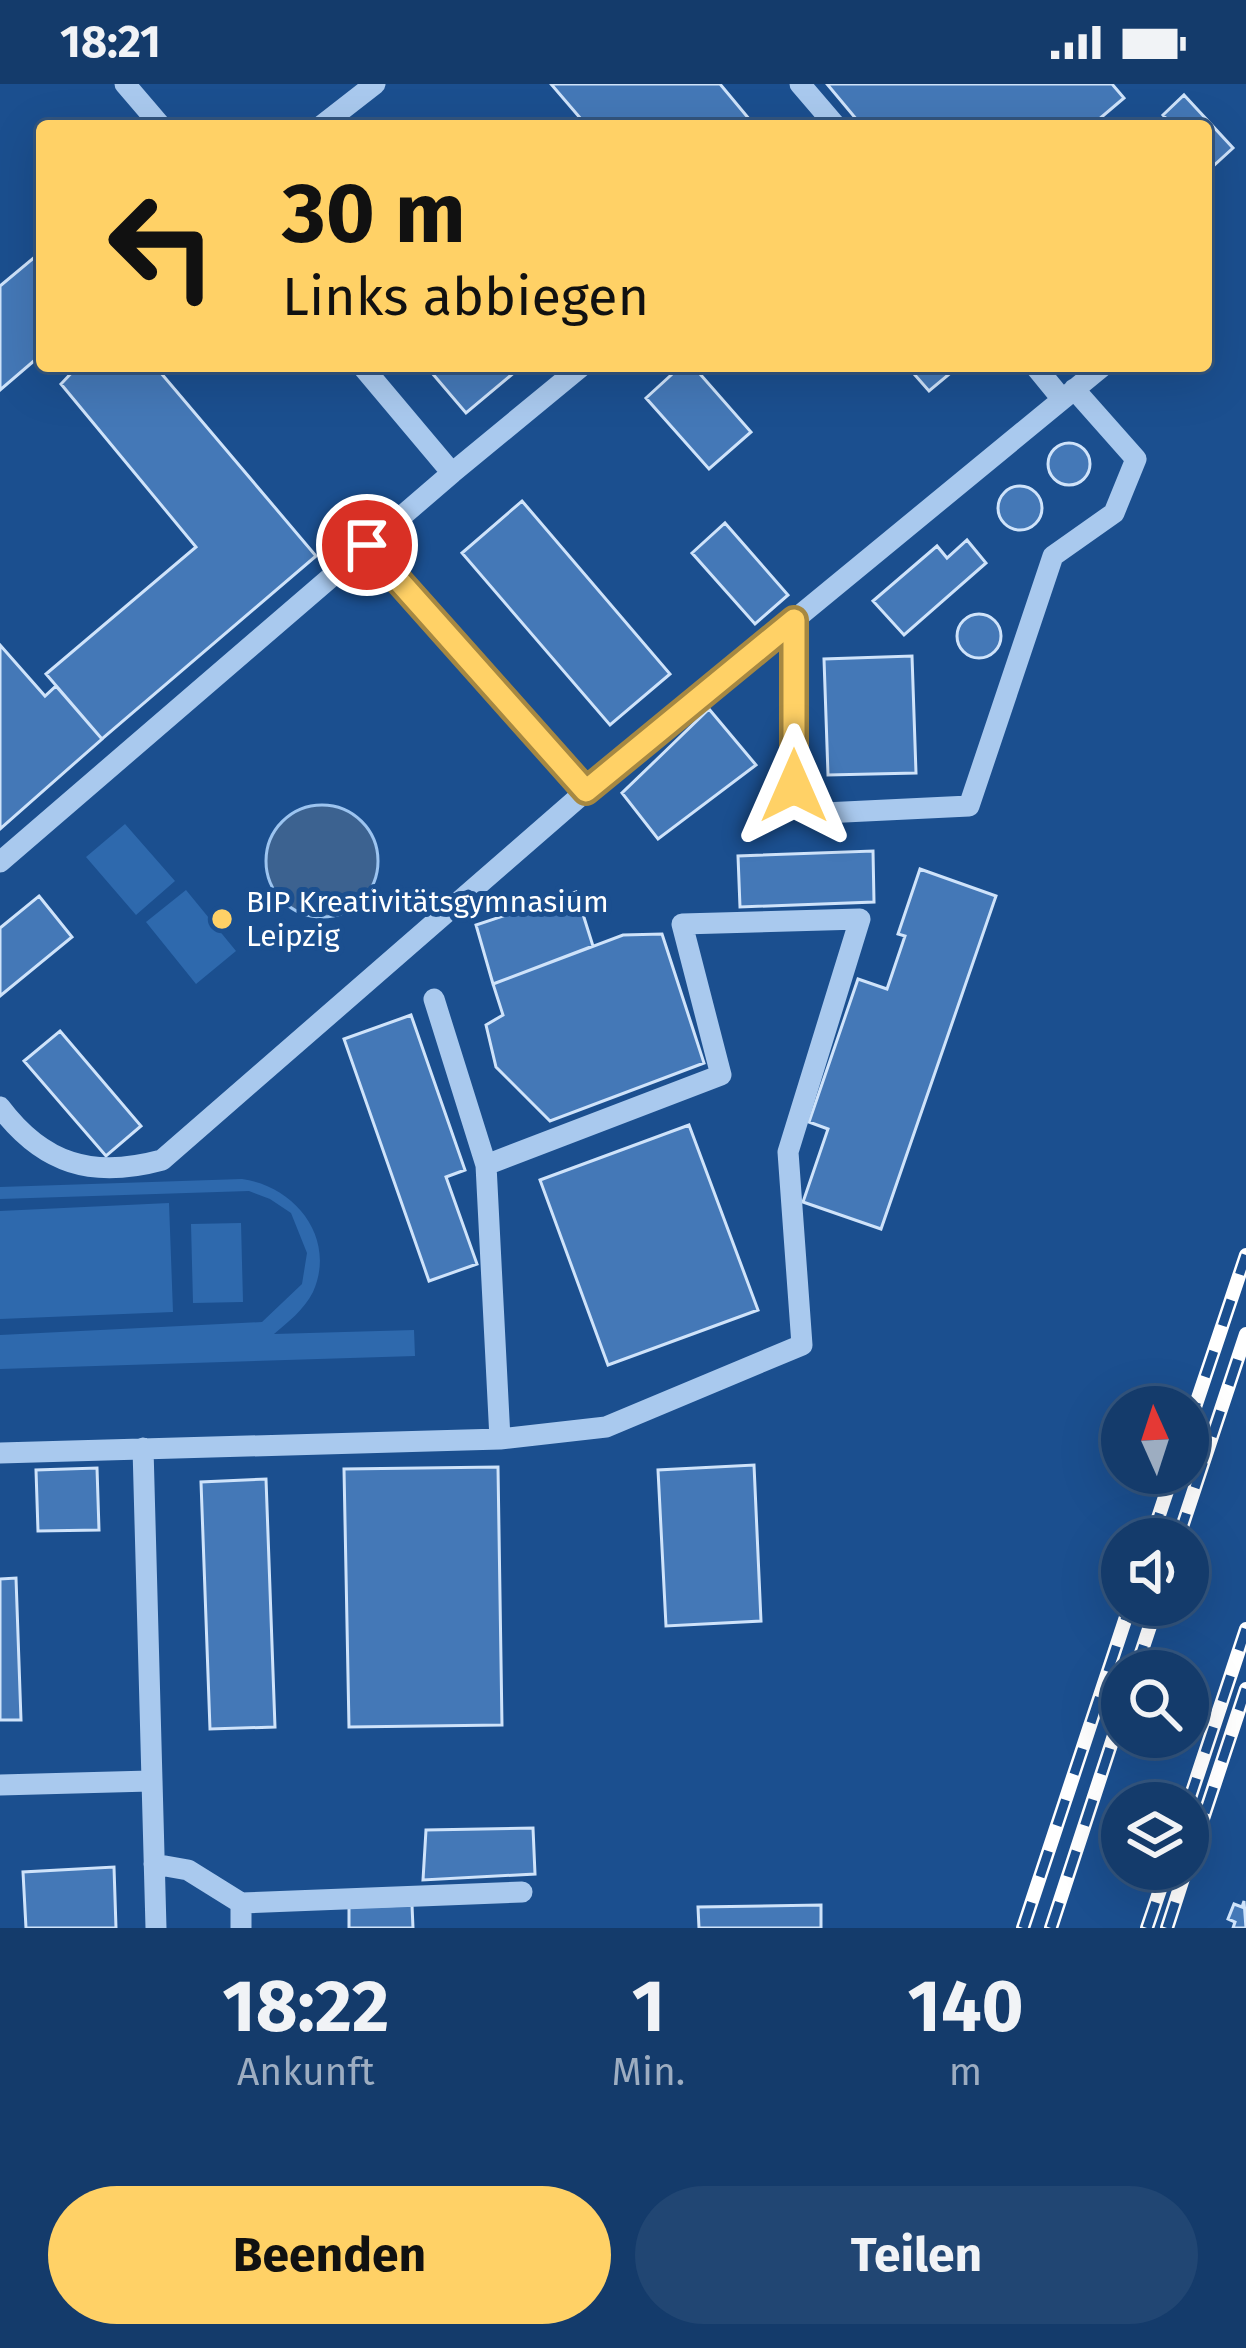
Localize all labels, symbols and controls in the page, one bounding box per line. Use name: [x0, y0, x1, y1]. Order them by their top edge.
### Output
text: 18:21: [60, 15, 161, 69]
text: 30 m: [282, 163, 466, 264]
icon: left: [84, 168, 240, 324]
text: Links abbiegen: [282, 265, 649, 329]
pin: [316, 494, 418, 596]
icon: arrive: [334, 512, 400, 578]
position arrow: [731, 723, 857, 849]
place label: BIP Kreativitätsgymnasium Leipzig: [246, 884, 609, 954]
marker: BIP Kreativitätsgymnasium Leipzig: [209, 906, 235, 932]
north arrow: [1101, 1386, 1209, 1494]
map controls: [1101, 1386, 1209, 1890]
button: sound: [1101, 1518, 1209, 1626]
button: search: [1101, 1650, 1209, 1758]
button: layers: [1101, 1782, 1209, 1890]
text: 18:22: [222, 1964, 389, 2050]
text: 1: [632, 1964, 665, 2050]
text: 140: [907, 1964, 1024, 2050]
text: Ankunft: [237, 2049, 375, 2095]
text: Min.: [612, 2049, 685, 2095]
text: m: [949, 2049, 982, 2095]
button: Beenden: [48, 2186, 611, 2324]
button: Teilen: [635, 2186, 1198, 2324]

